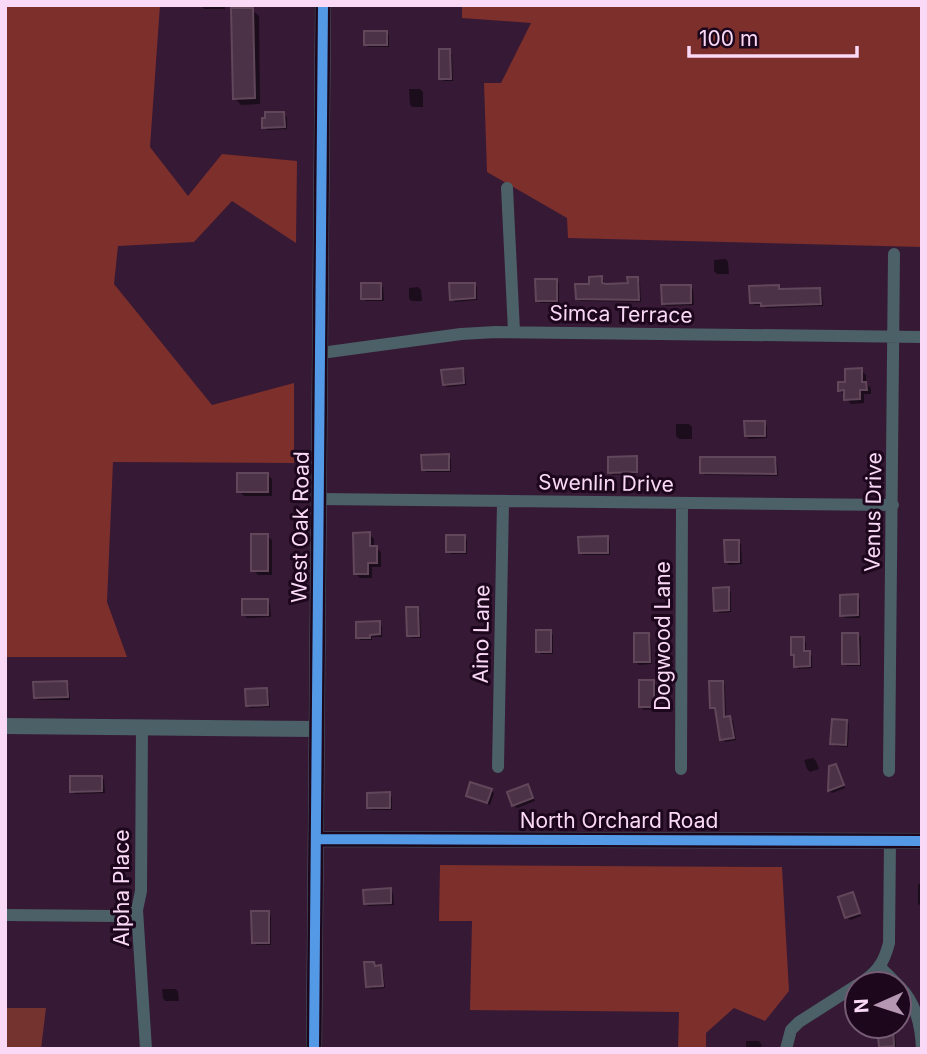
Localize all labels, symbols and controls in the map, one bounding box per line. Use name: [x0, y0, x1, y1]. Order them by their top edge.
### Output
scale bar: [689, 14, 857, 58]
text: 100 m: [699, 26, 758, 51]
street label: Simca Terrace: [549, 300, 693, 328]
street label: West Oak Road: [286, 451, 314, 603]
street label: Venus Drive: [859, 452, 887, 572]
street label: Swenlin Drive: [538, 469, 674, 497]
street label: Dogwood Lane: [650, 561, 675, 711]
street label: Aino Lane: [468, 584, 494, 684]
street label: North Orchard Road: [520, 808, 718, 833]
street label: Alpha Place: [109, 829, 134, 947]
north arrow: [843, 970, 913, 1040]
text: N: [850, 998, 873, 1014]

